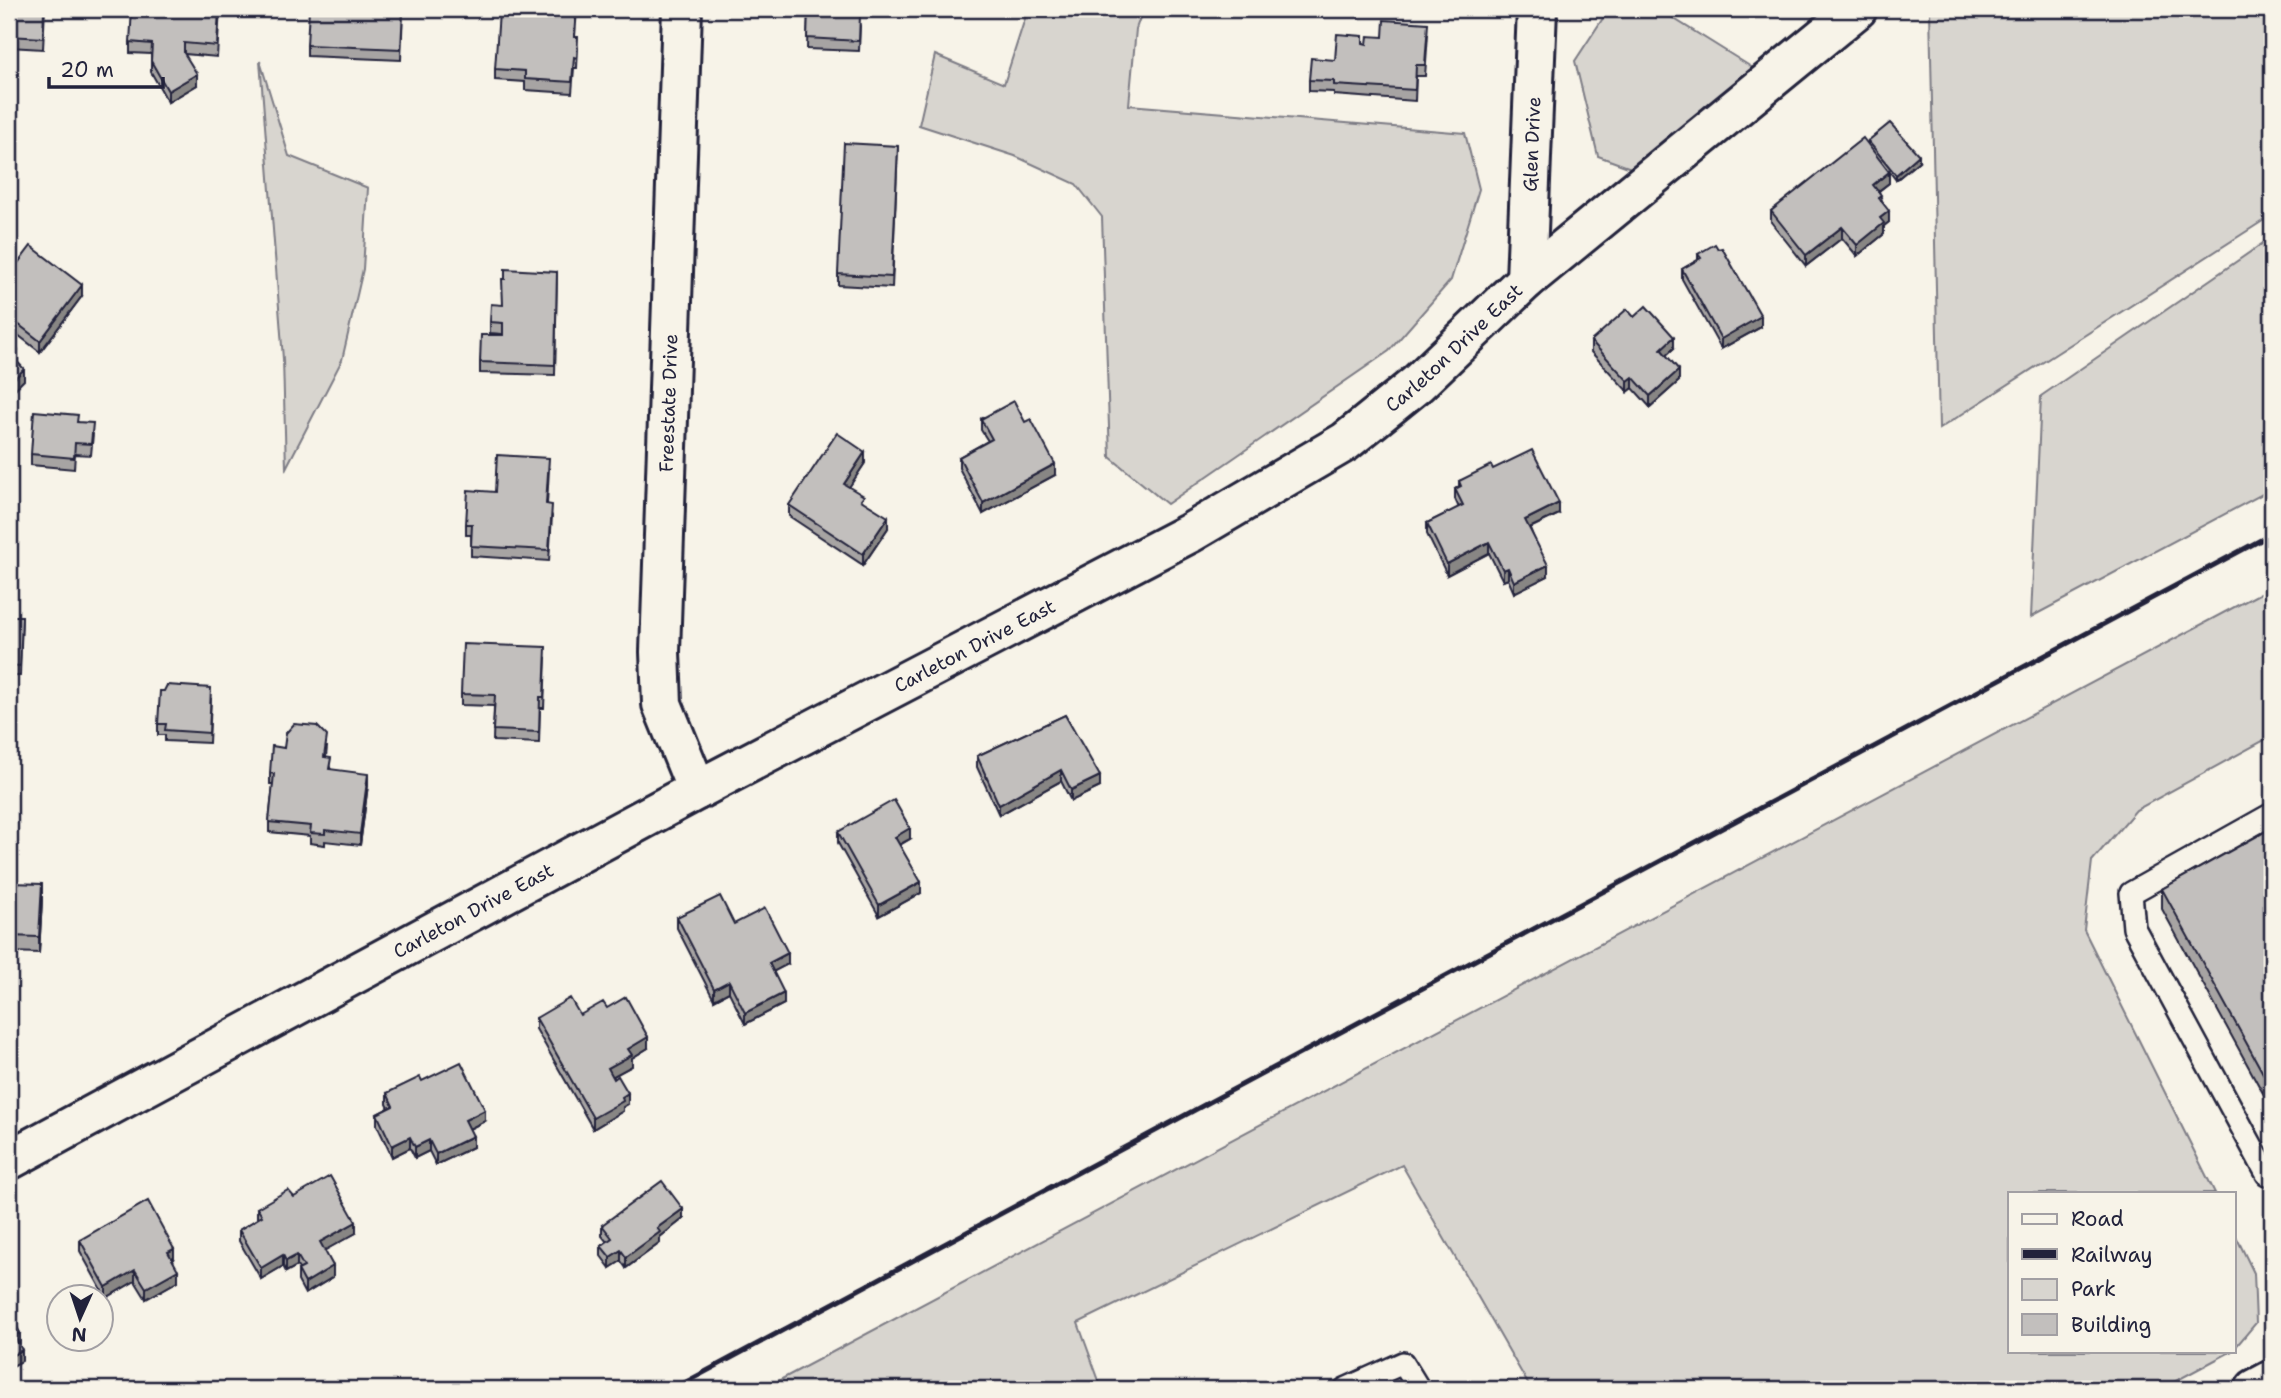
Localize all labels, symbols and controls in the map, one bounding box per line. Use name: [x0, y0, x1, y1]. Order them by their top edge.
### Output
scale bar: [49, 46, 163, 90]
text: 20 m: [60, 56, 114, 84]
street label: Glen Drive: [1518, 96, 1546, 192]
street label: Carleton Drive East: [1380, 278, 1528, 418]
street label: Freestate Drive: [654, 333, 683, 473]
street label: Carleton Drive East: [890, 593, 1060, 698]
street label: Carleton Drive East: [389, 858, 558, 964]
legend: [2008, 1192, 2236, 1352]
text: Road: [2071, 1205, 2124, 1233]
text: Railway: [2071, 1241, 2153, 1269]
text: Park: [2071, 1275, 2116, 1303]
north arrow: [46, 1282, 116, 1352]
text: Building: [2071, 1311, 2151, 1339]
text: N: [71, 1322, 87, 1347]

